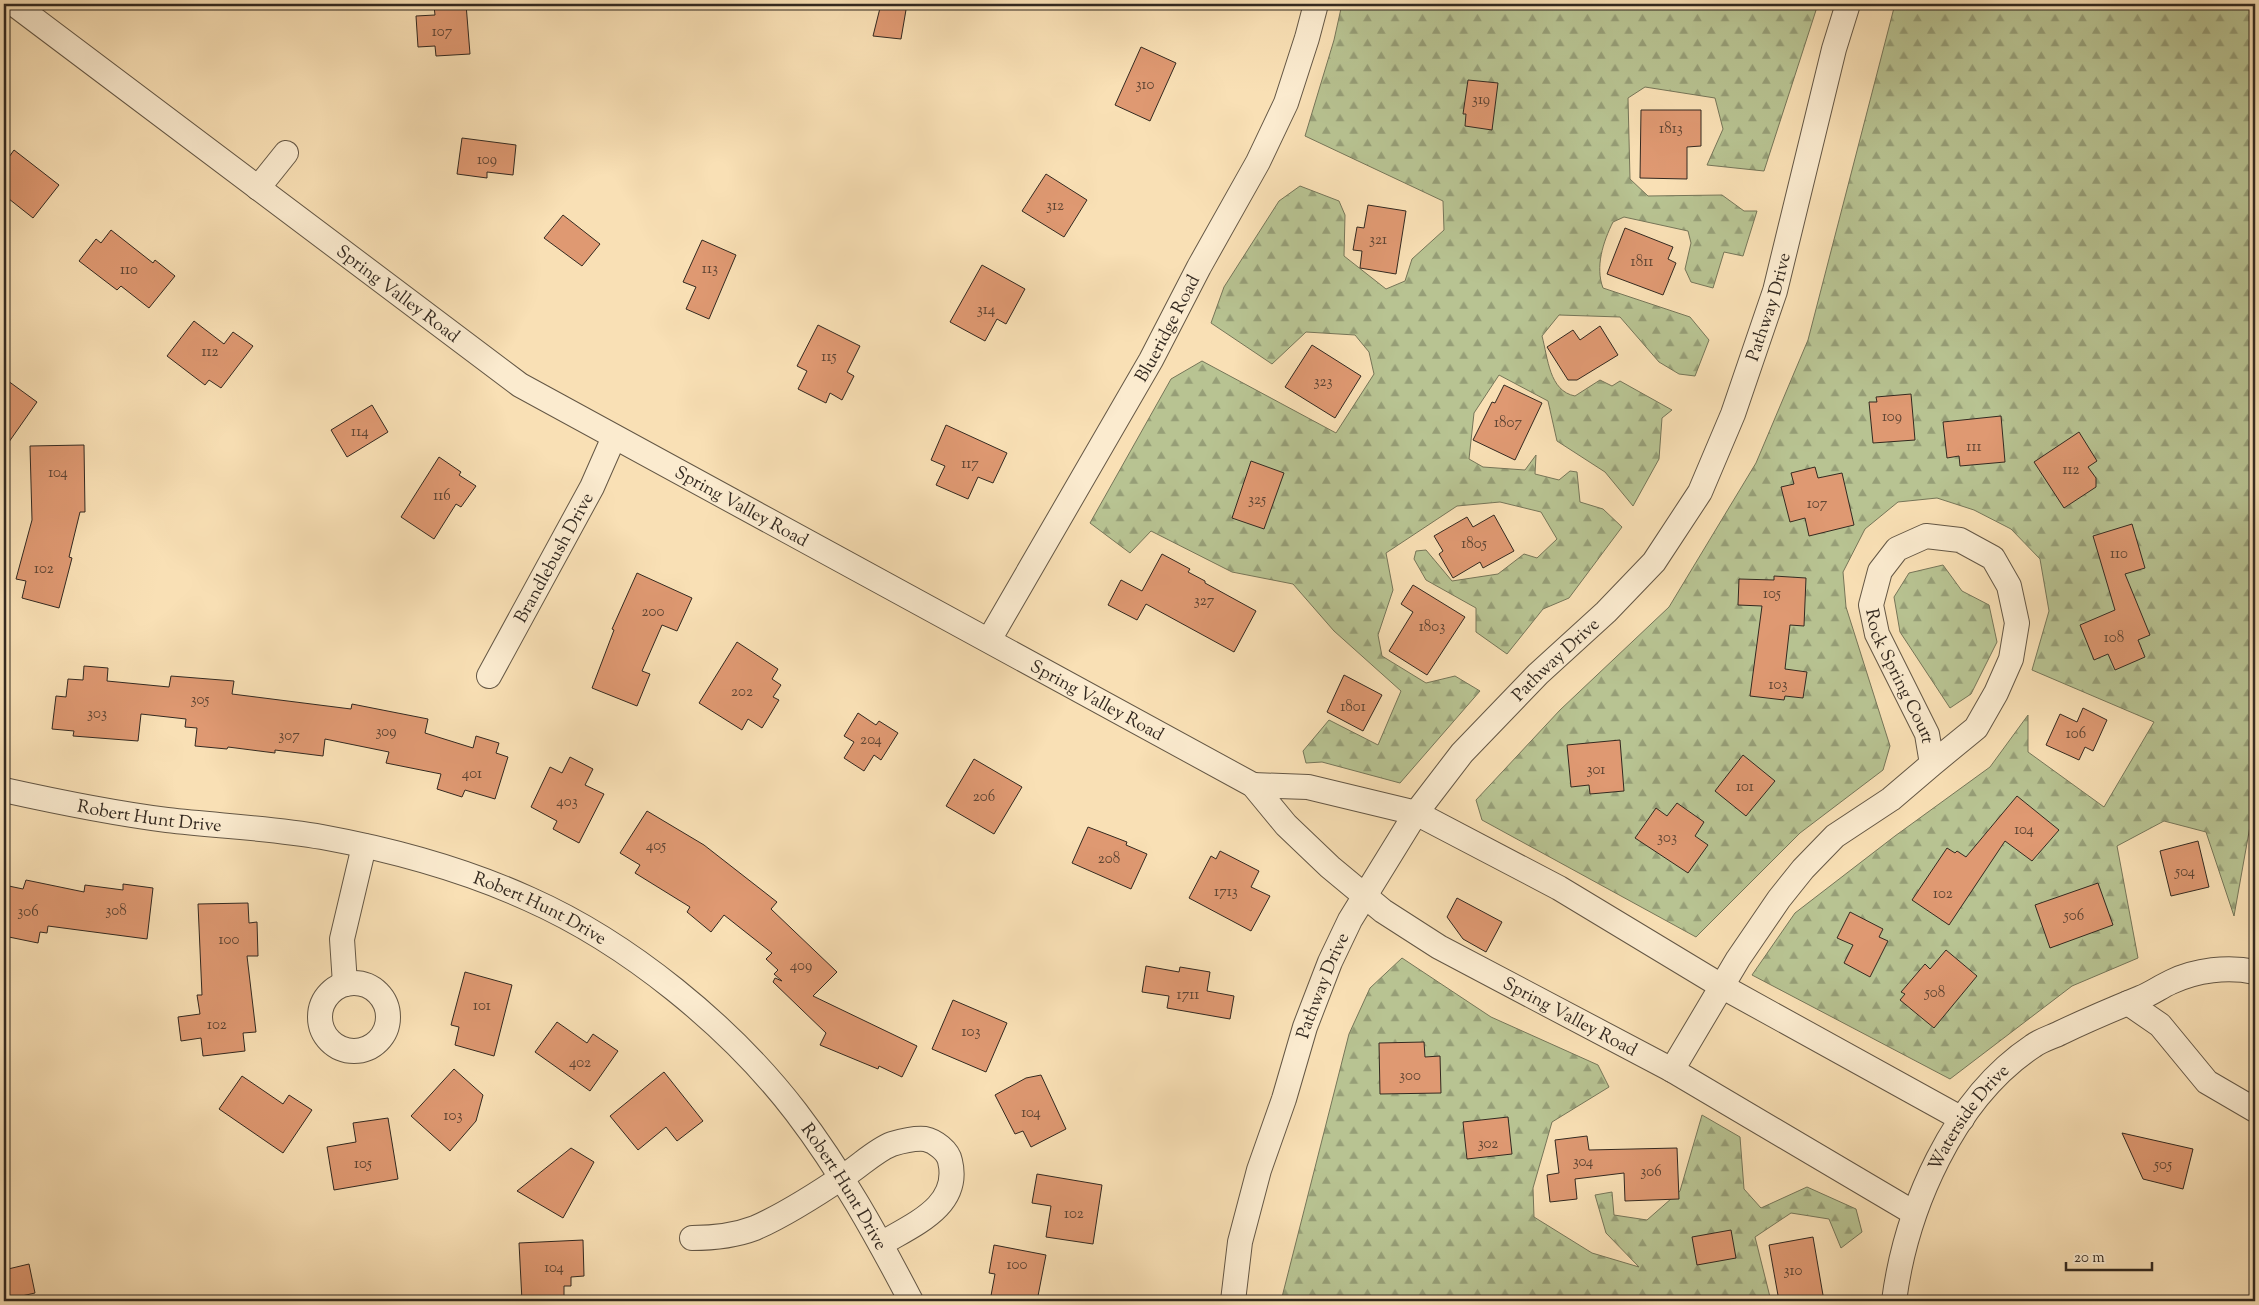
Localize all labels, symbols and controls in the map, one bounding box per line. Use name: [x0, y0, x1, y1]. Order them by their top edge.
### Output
house number: 107: [432, 22, 453, 43]
house number: 310: [1136, 75, 1155, 96]
house number: 319: [1472, 90, 1490, 111]
house number: 1813: [1659, 119, 1683, 140]
house number: 109: [477, 150, 497, 171]
house number: 312: [1046, 196, 1064, 217]
house number: 321: [1369, 230, 1387, 251]
street label: Spring Valley Road: [330, 240, 464, 350]
street label: Pathway Drive: [1741, 250, 1799, 365]
house number: 1811: [1631, 252, 1653, 273]
house number: 113: [702, 259, 718, 280]
house number: 110: [120, 260, 138, 281]
street label: Blueridge Road: [1130, 271, 1208, 388]
house number: 314: [977, 300, 996, 321]
house number: 112: [201, 342, 219, 363]
house number: 115: [821, 347, 837, 368]
house number: 323: [1313, 372, 1333, 393]
house number: 109: [1882, 407, 1902, 428]
house number: 1807: [1494, 413, 1523, 434]
house number: 114: [351, 422, 369, 443]
house number: 111: [1966, 437, 1982, 458]
house number: 117: [961, 454, 979, 475]
house number: 112: [2062, 460, 2080, 481]
street label: Spring Valley Road: [669, 461, 812, 555]
house number: 104: [48, 463, 68, 484]
house number: 116: [433, 486, 451, 507]
street label: Brandlebush Drive: [509, 488, 602, 628]
house number: 325: [1248, 490, 1266, 511]
house number: 107: [1807, 494, 1828, 515]
house number: 1805: [1461, 534, 1487, 555]
house number: 110: [2110, 544, 2128, 565]
house number: 102: [34, 559, 54, 580]
house number: 105: [1763, 584, 1781, 605]
house number: 327: [1194, 591, 1215, 612]
house number: 200: [642, 602, 665, 623]
street label: Rock Spring Court: [1857, 607, 1939, 746]
street label: Pathway Drive: [1507, 613, 1606, 708]
house number: 1803: [1419, 617, 1445, 638]
house number: 108: [2104, 628, 2124, 649]
street label: Spring Valley Road: [1025, 655, 1168, 749]
house number: 103: [1769, 675, 1787, 696]
house number: 202: [731, 682, 753, 703]
house number: 305: [191, 690, 210, 711]
house number: 1801: [1340, 697, 1366, 718]
house number: 303: [87, 704, 107, 725]
house number: 309: [375, 722, 397, 743]
house number: 106: [2066, 724, 2086, 745]
house number: 307: [278, 726, 300, 747]
house number: 204: [860, 730, 882, 751]
house number: 301: [1587, 760, 1605, 781]
house number: 401: [462, 764, 482, 785]
house number: 101: [1736, 777, 1754, 798]
house number: 206: [973, 787, 995, 808]
house number: 403: [556, 792, 578, 813]
street label: Robert Hunt Drive: [75, 795, 223, 840]
house number: 104: [2014, 820, 2034, 841]
house number: 303: [1657, 828, 1677, 849]
house number: 405: [646, 836, 666, 857]
house number: 208: [1098, 849, 1120, 870]
house number: 504: [2174, 862, 2195, 883]
street label: Robert Hunt Drive: [469, 866, 611, 953]
house number: 1713: [1214, 882, 1238, 903]
house number: 102: [1933, 884, 1953, 905]
house number: 308: [105, 901, 127, 922]
house number: 306: [17, 902, 39, 923]
house number: 506: [2063, 906, 2084, 927]
street label: Pathway Drive: [1291, 929, 1357, 1042]
house number: 100: [219, 930, 239, 951]
house number: 409: [790, 956, 812, 977]
street label: Spring Valley Road: [1497, 972, 1641, 1064]
house number: 508: [1924, 983, 1945, 1004]
house number: 1711: [1177, 985, 1199, 1006]
house number: 101: [473, 996, 491, 1017]
house number: 102: [207, 1015, 227, 1036]
house number: 103: [962, 1022, 980, 1043]
house number: 402: [569, 1053, 591, 1074]
street label: Waterside Drive: [1923, 1059, 2016, 1176]
house number: 300: [1399, 1066, 1421, 1087]
house number: 104: [1021, 1103, 1041, 1124]
house number: 103: [444, 1106, 462, 1127]
street label: Robert Hunt Drive: [794, 1119, 892, 1256]
house number: 302: [1478, 1134, 1498, 1155]
house number: 304: [1573, 1152, 1594, 1173]
house number: 105: [354, 1154, 372, 1175]
house number: 505: [2153, 1155, 2172, 1176]
house number: 306: [1640, 1162, 1662, 1183]
house number: 102: [1064, 1204, 1084, 1225]
scale bar: [2066, 1240, 2153, 1272]
text: 20 m: [2074, 1248, 2105, 1269]
house number: 100: [1007, 1255, 1027, 1276]
house number: 104: [544, 1258, 564, 1279]
house number: 310: [1784, 1261, 1803, 1282]

